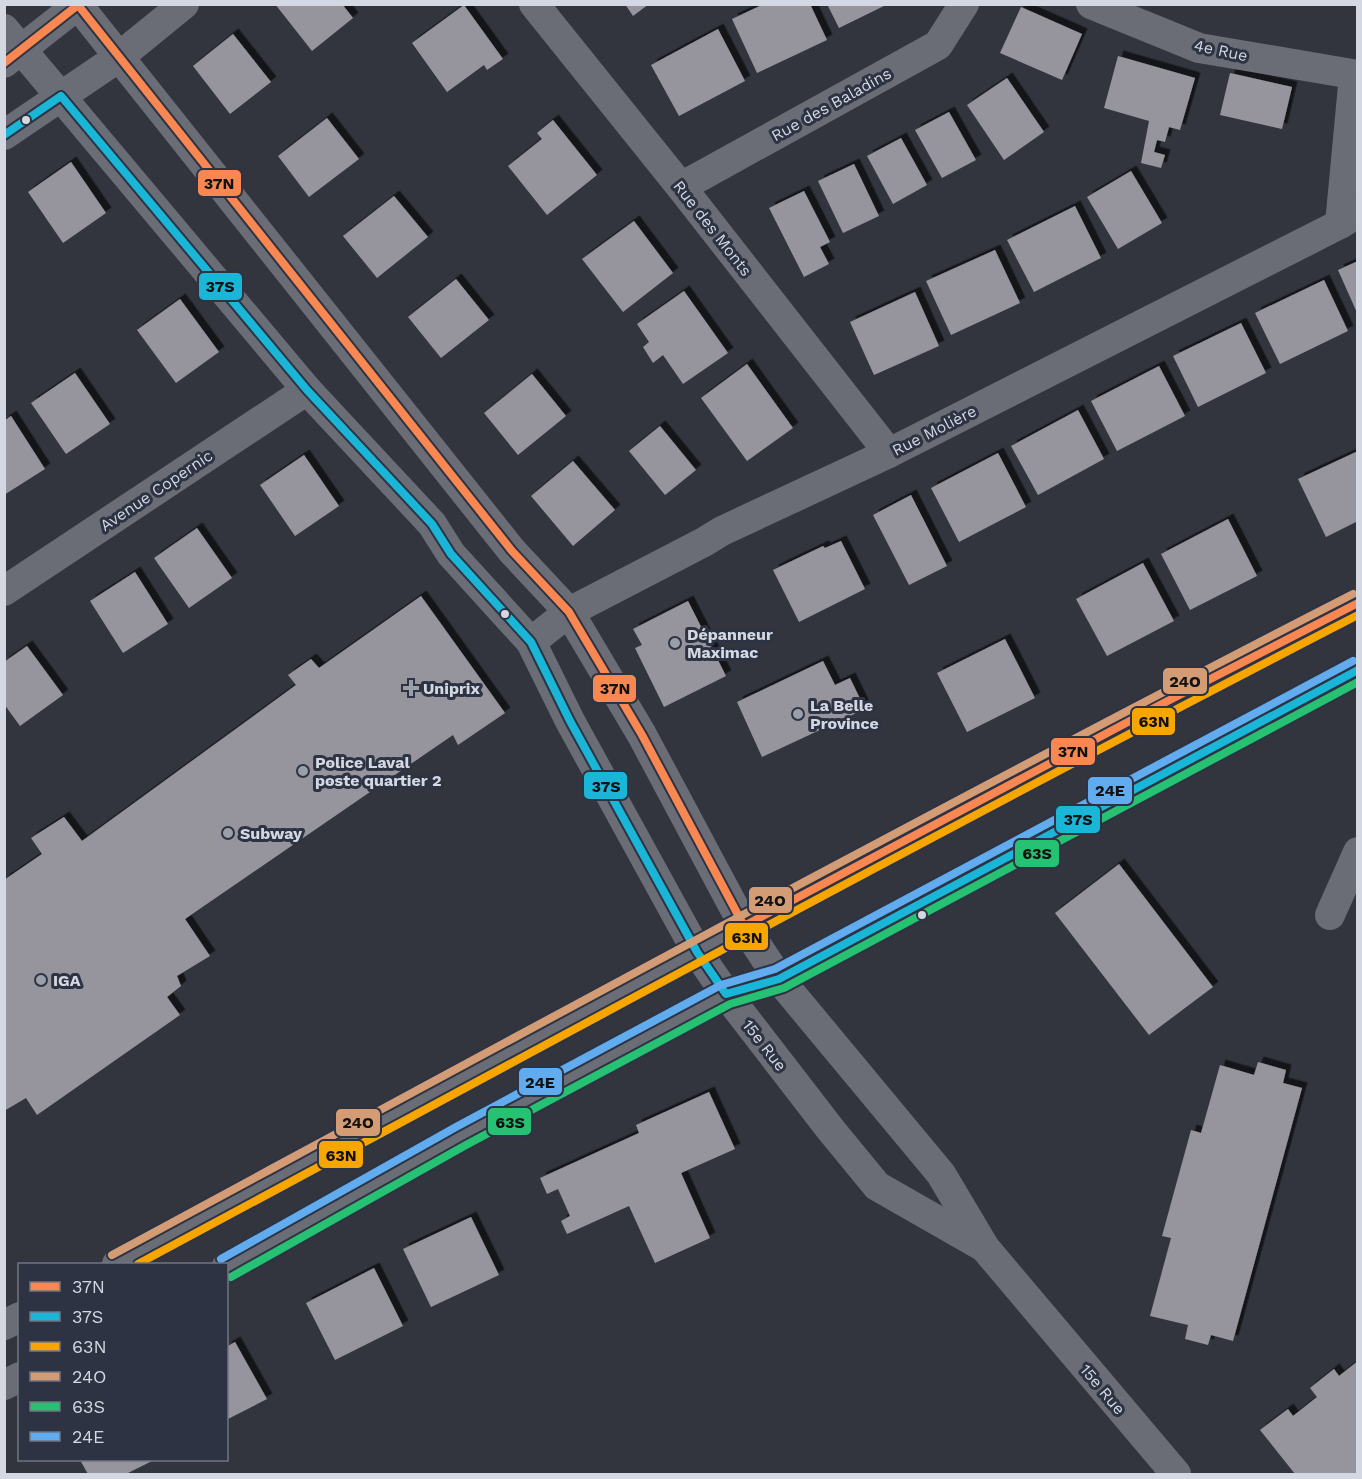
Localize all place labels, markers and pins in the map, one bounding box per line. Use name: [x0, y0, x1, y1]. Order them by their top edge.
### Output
unlabelled marker: [20, 114, 32, 126]
unlabelled marker: [499, 608, 511, 620]
place label: Dépanneur Maximac: [687, 625, 773, 662]
marker: Dépanneur Maximac: [668, 636, 682, 650]
place label: Uniprix: [423, 679, 480, 698]
marker: Uniprix: [404, 681, 418, 695]
place label: La Belle Province: [810, 696, 879, 733]
marker: La Belle Province: [791, 707, 805, 721]
place label: Police Laval poste quartier 2: [315, 753, 442, 790]
marker: Police Laval poste quartier 2: [296, 764, 310, 778]
place label: Subway: [240, 824, 303, 843]
marker: Subway: [221, 826, 235, 840]
unlabelled marker: [916, 909, 928, 921]
place label: IGA: [53, 971, 81, 990]
marker: IGA: [34, 973, 48, 987]

